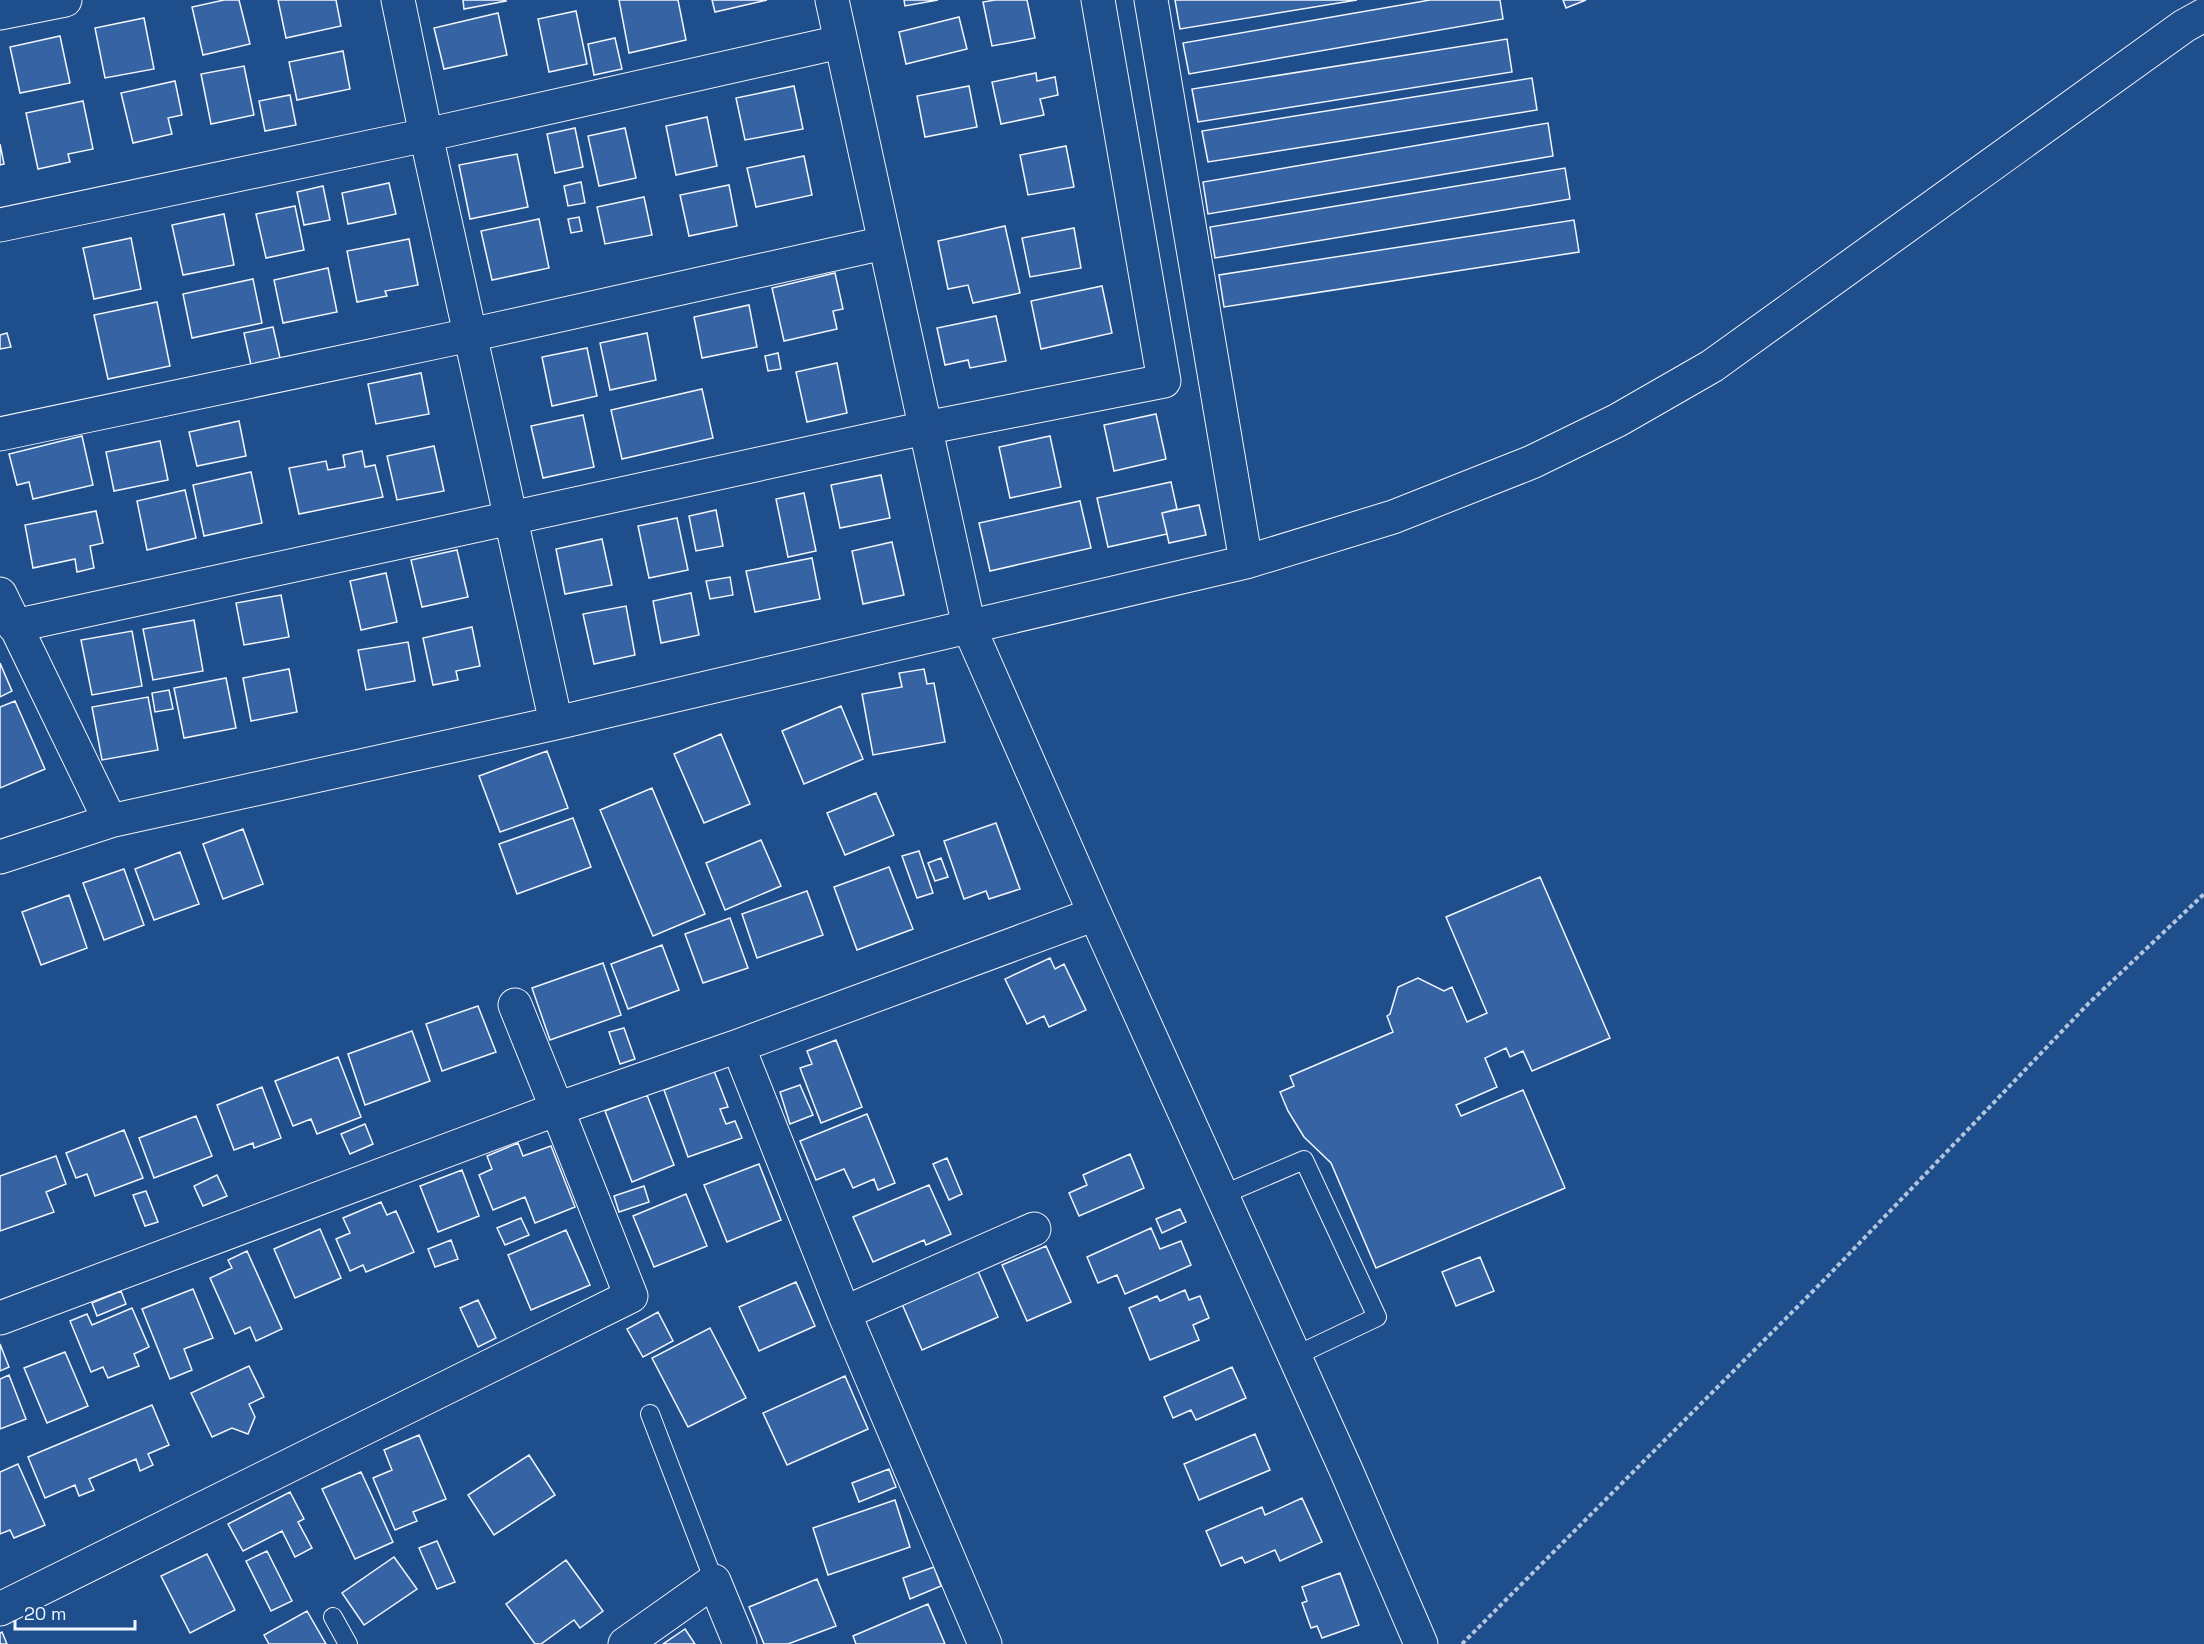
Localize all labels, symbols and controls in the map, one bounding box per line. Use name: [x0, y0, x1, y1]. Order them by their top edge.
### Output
scale bar: [15, 1593, 135, 1631]
text: 20 m: [24, 1602, 67, 1625]

